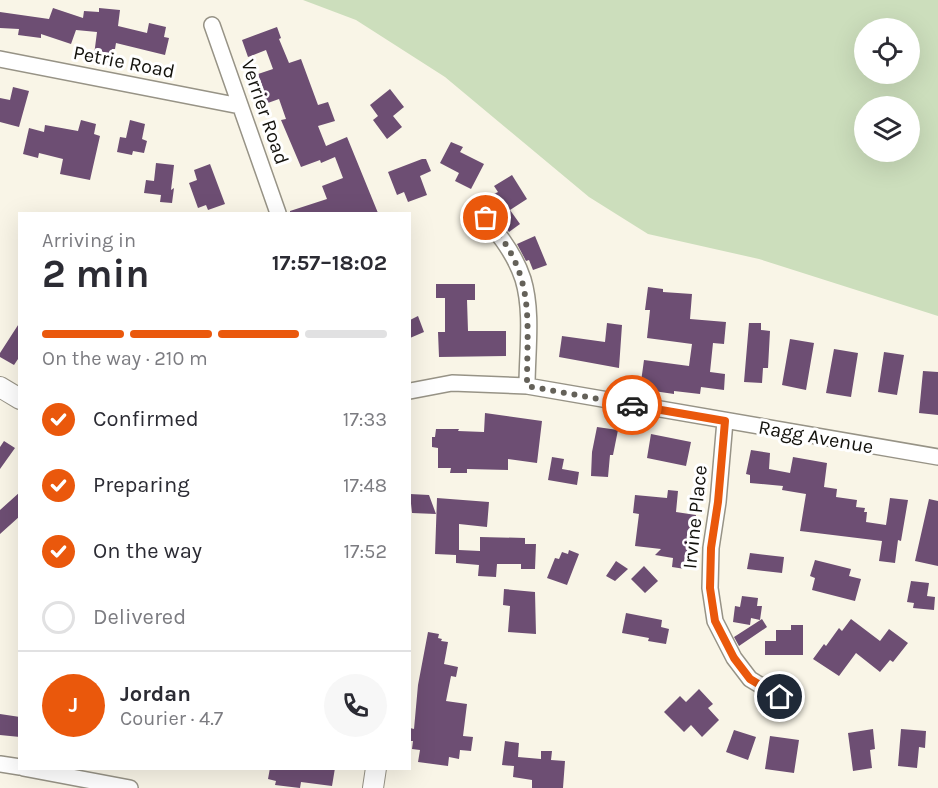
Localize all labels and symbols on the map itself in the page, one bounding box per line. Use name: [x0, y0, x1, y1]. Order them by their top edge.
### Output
street label: Petrie Road: [71, 41, 177, 83]
street label: Verrier Road: [236, 56, 294, 168]
pin: [460, 192, 511, 243]
courier: [602, 375, 662, 435]
street label: Ragg Avenue: [757, 416, 875, 458]
street label: Irvine Place: [678, 464, 712, 570]
pin: [754, 671, 805, 722]

